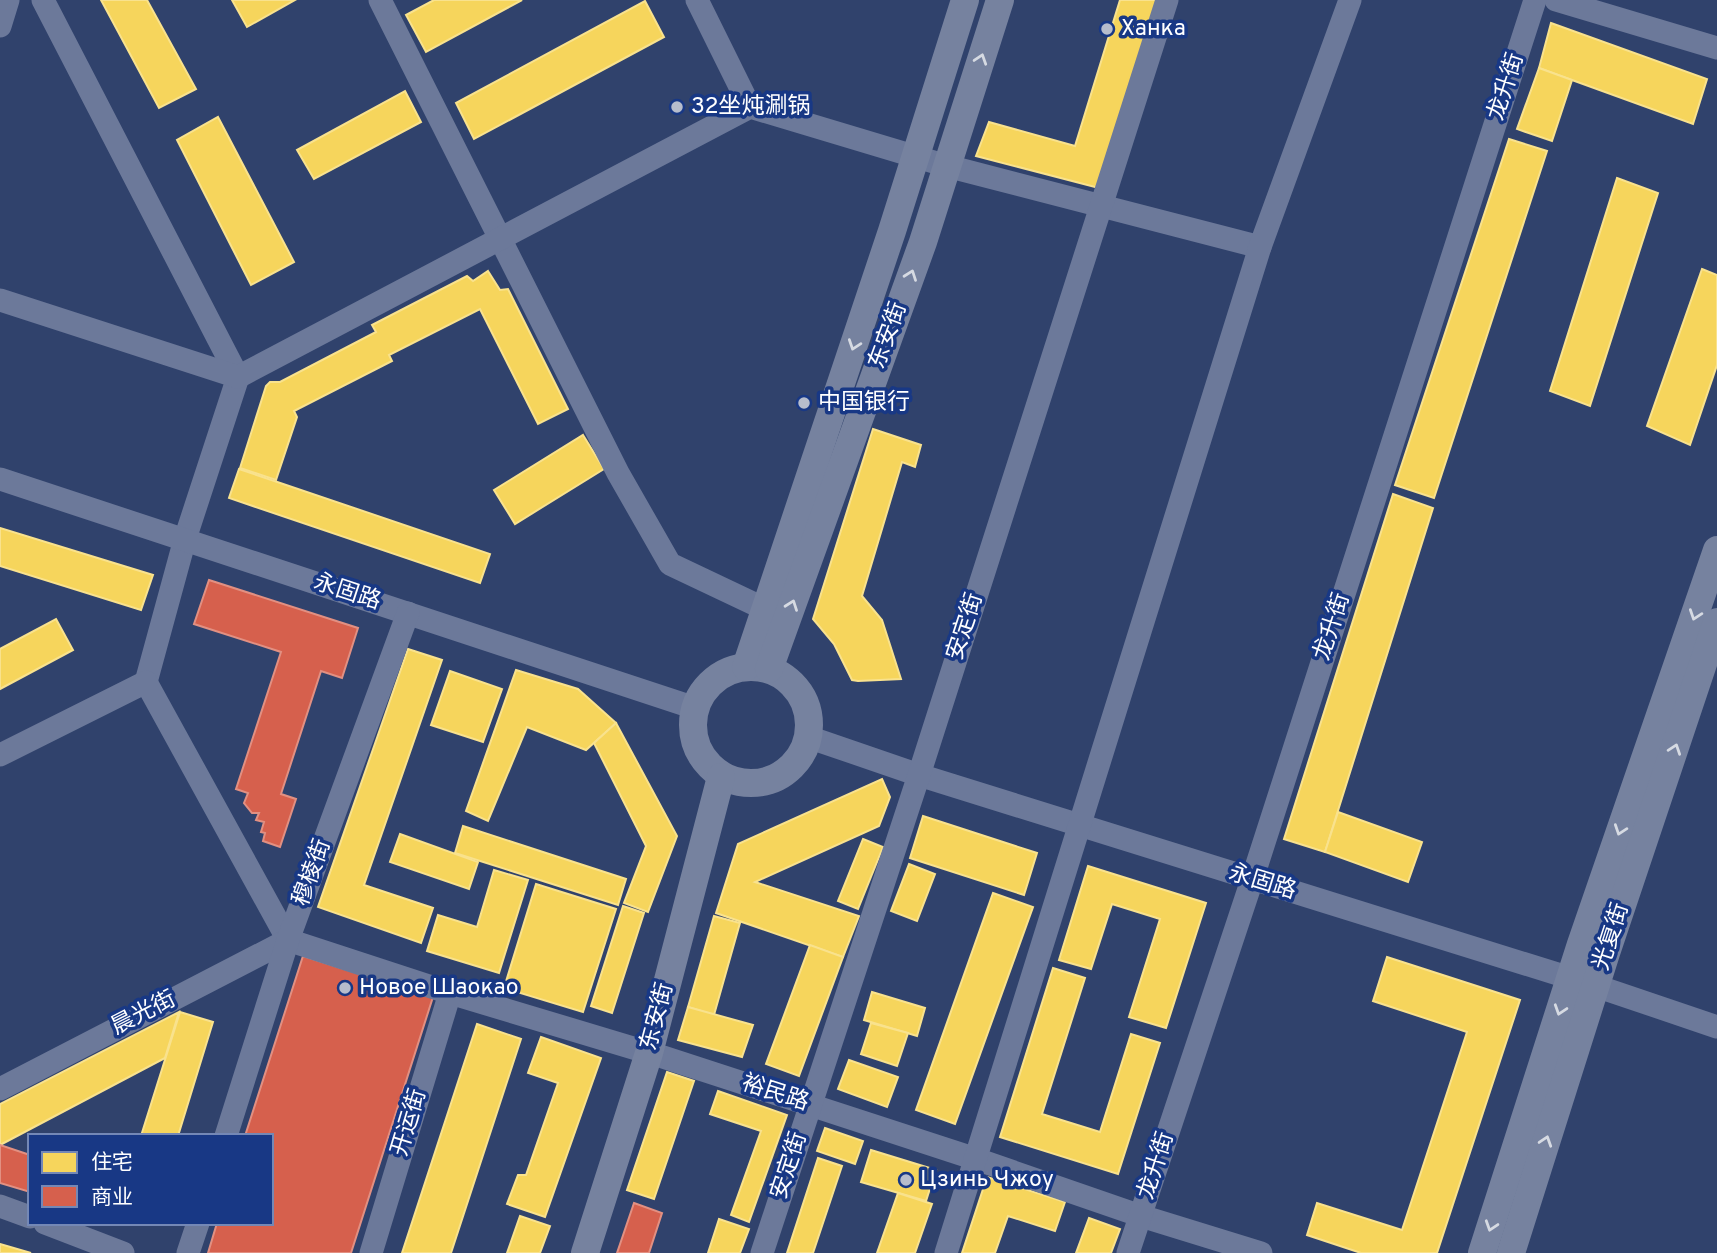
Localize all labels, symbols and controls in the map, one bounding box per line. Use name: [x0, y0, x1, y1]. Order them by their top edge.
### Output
place label: Ханка: [1121, 15, 1186, 44]
marker: Ханка: [1099, 21, 1115, 37]
street label: 龙升街: [1483, 50, 1531, 124]
one-way arrow: [973, 53, 987, 66]
place label: 32坐炖涮锅: [691, 93, 810, 122]
marker: 32坐炖涮锅: [669, 99, 685, 115]
one-way arrow: [902, 270, 916, 282]
street label: 东安街: [864, 299, 914, 373]
one-way arrow: [848, 338, 862, 350]
place label: 中国银行: [818, 389, 910, 418]
marker: 中国银行: [796, 395, 812, 411]
street label: 永固路: [310, 569, 384, 617]
street label: 安定街: [942, 590, 990, 664]
street label: 龙升街: [1309, 590, 1357, 664]
one-way arrow: [784, 599, 798, 611]
one-way arrow: [1689, 608, 1703, 620]
one-way arrow: [1667, 743, 1681, 755]
one-way arrow: [1614, 823, 1628, 835]
street label: 穆棱街: [288, 836, 338, 910]
street label: 永固路: [1225, 859, 1299, 907]
street label: 光复街: [1588, 900, 1636, 974]
place label: Новое Шаокао: [359, 974, 519, 1003]
marker: Новое Шаокао: [337, 980, 353, 996]
street label: 东安街: [635, 980, 681, 1054]
street label: 晨光街: [107, 985, 181, 1043]
one-way arrow: [1554, 1003, 1568, 1015]
street label: 裕民路: [738, 1070, 812, 1118]
street label: 开运街: [386, 1086, 434, 1160]
street label: 安定街: [766, 1129, 814, 1203]
street label: 龙升街: [1133, 1129, 1181, 1203]
legend: [28, 1134, 273, 1225]
one-way arrow: [1538, 1136, 1553, 1148]
text: 住宅: [91, 1150, 133, 1177]
place label: Цзинь Чжоу: [920, 1166, 1054, 1195]
marker: Цзинь Чжоу: [898, 1172, 914, 1188]
text: 商业: [91, 1185, 133, 1212]
one-way arrow: [1485, 1220, 1499, 1232]

